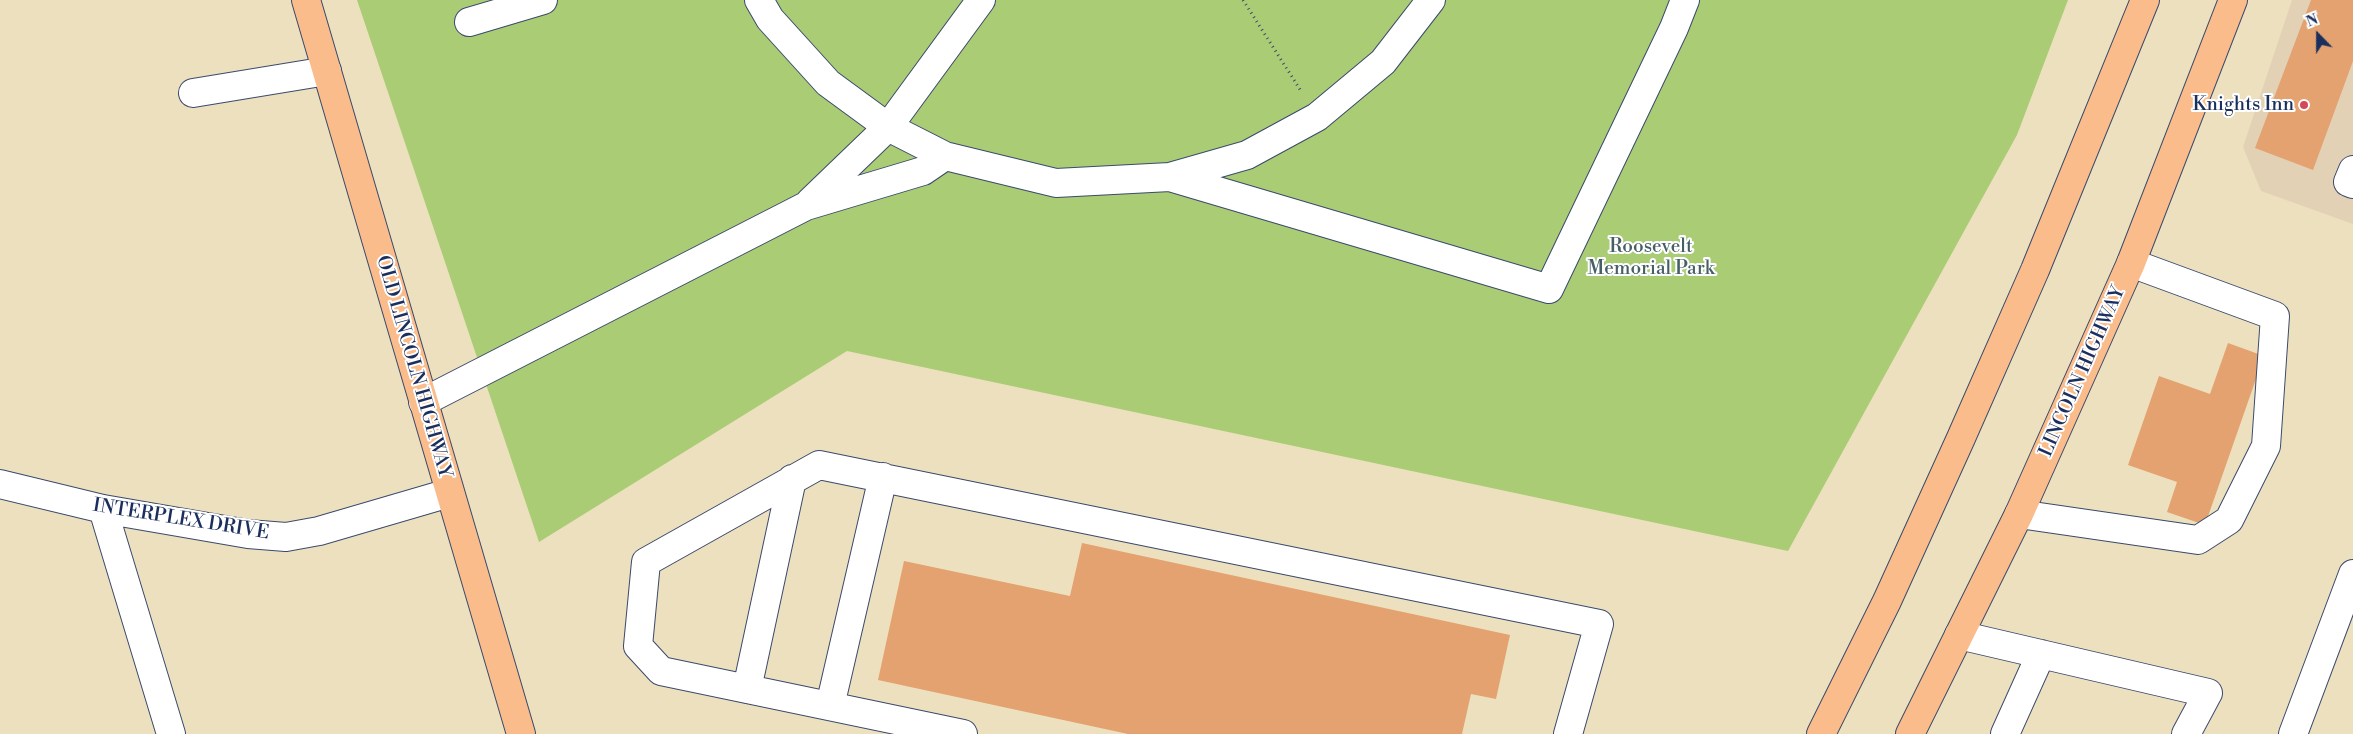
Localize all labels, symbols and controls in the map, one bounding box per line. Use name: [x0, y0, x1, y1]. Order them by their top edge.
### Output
north arrow: [2293, 10, 2343, 60]
text: N: [2304, 11, 2321, 32]
place label: Knights Inn: [2193, 94, 2294, 116]
marker: Knights Inn: [2298, 99, 2310, 111]
park label: Roosevelt Memorial Park: [1587, 236, 1715, 280]
street label: OLD LINCOLN HIGHWAY: [370, 253, 456, 481]
street label: LINCOLN HIGHWAY: [2035, 283, 2131, 461]
street label: INTERPLEX DRIVE: [91, 495, 271, 545]

